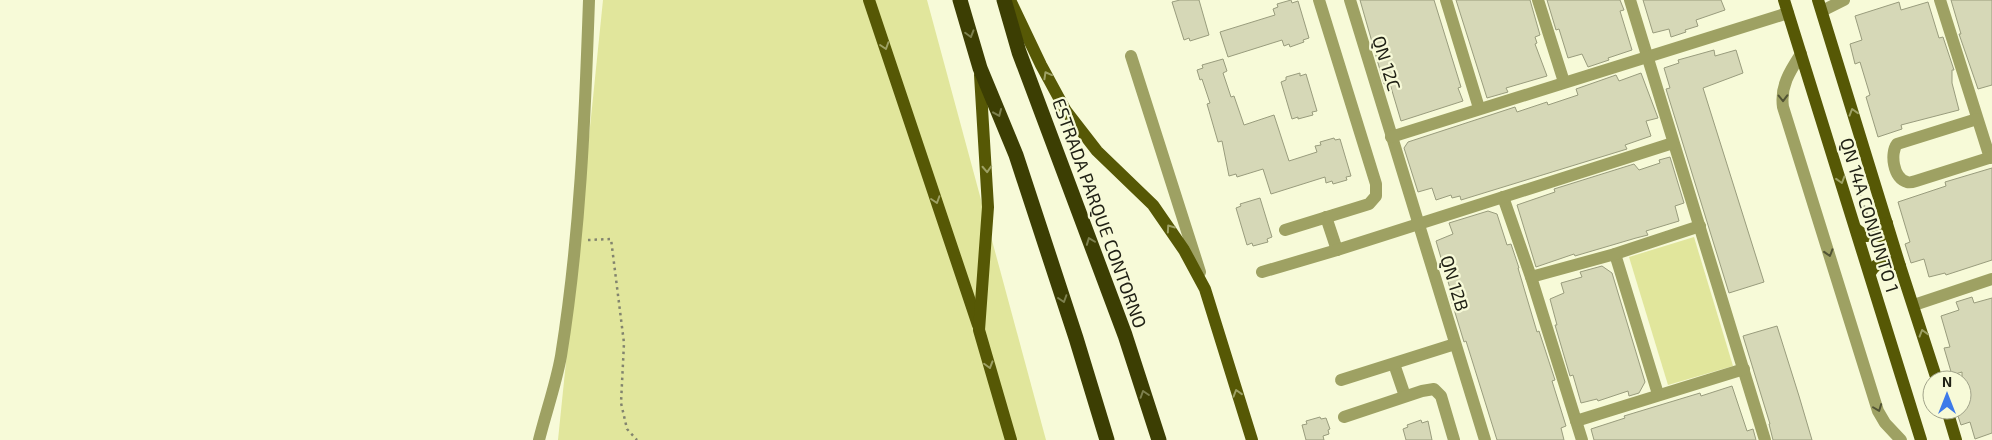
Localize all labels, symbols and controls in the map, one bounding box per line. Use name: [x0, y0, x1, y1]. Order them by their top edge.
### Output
one-way arrow: [964, 29, 975, 38]
street label: QN 12C: [1368, 33, 1406, 93]
one-way arrow: [879, 42, 889, 50]
one-way arrow: [1043, 71, 1053, 80]
one-way arrow: [1777, 94, 1788, 102]
street label: ESTRADA PARQUE CONTORNO: [1048, 95, 1152, 331]
one-way arrow: [992, 108, 1003, 117]
one-way arrow: [1848, 108, 1858, 116]
street label: QN 14A CONJUNTO 1: [1836, 135, 1904, 295]
one-way arrow: [981, 165, 992, 173]
one-way arrow: [1835, 175, 1845, 184]
one-way arrow: [930, 196, 940, 204]
one-way arrow: [1167, 225, 1175, 234]
one-way arrow: [1086, 237, 1096, 245]
one-way arrow: [1823, 249, 1833, 257]
street label: QN 12B: [1436, 252, 1474, 314]
one-way arrow: [1057, 295, 1067, 303]
one-way arrow: [1918, 330, 1928, 338]
one-way arrow: [984, 360, 994, 368]
north arrow: [1922, 370, 1972, 420]
text: N: [1942, 373, 1952, 390]
one-way arrow: [1140, 390, 1150, 398]
one-way arrow: [1233, 390, 1243, 398]
one-way arrow: [1872, 403, 1882, 412]

